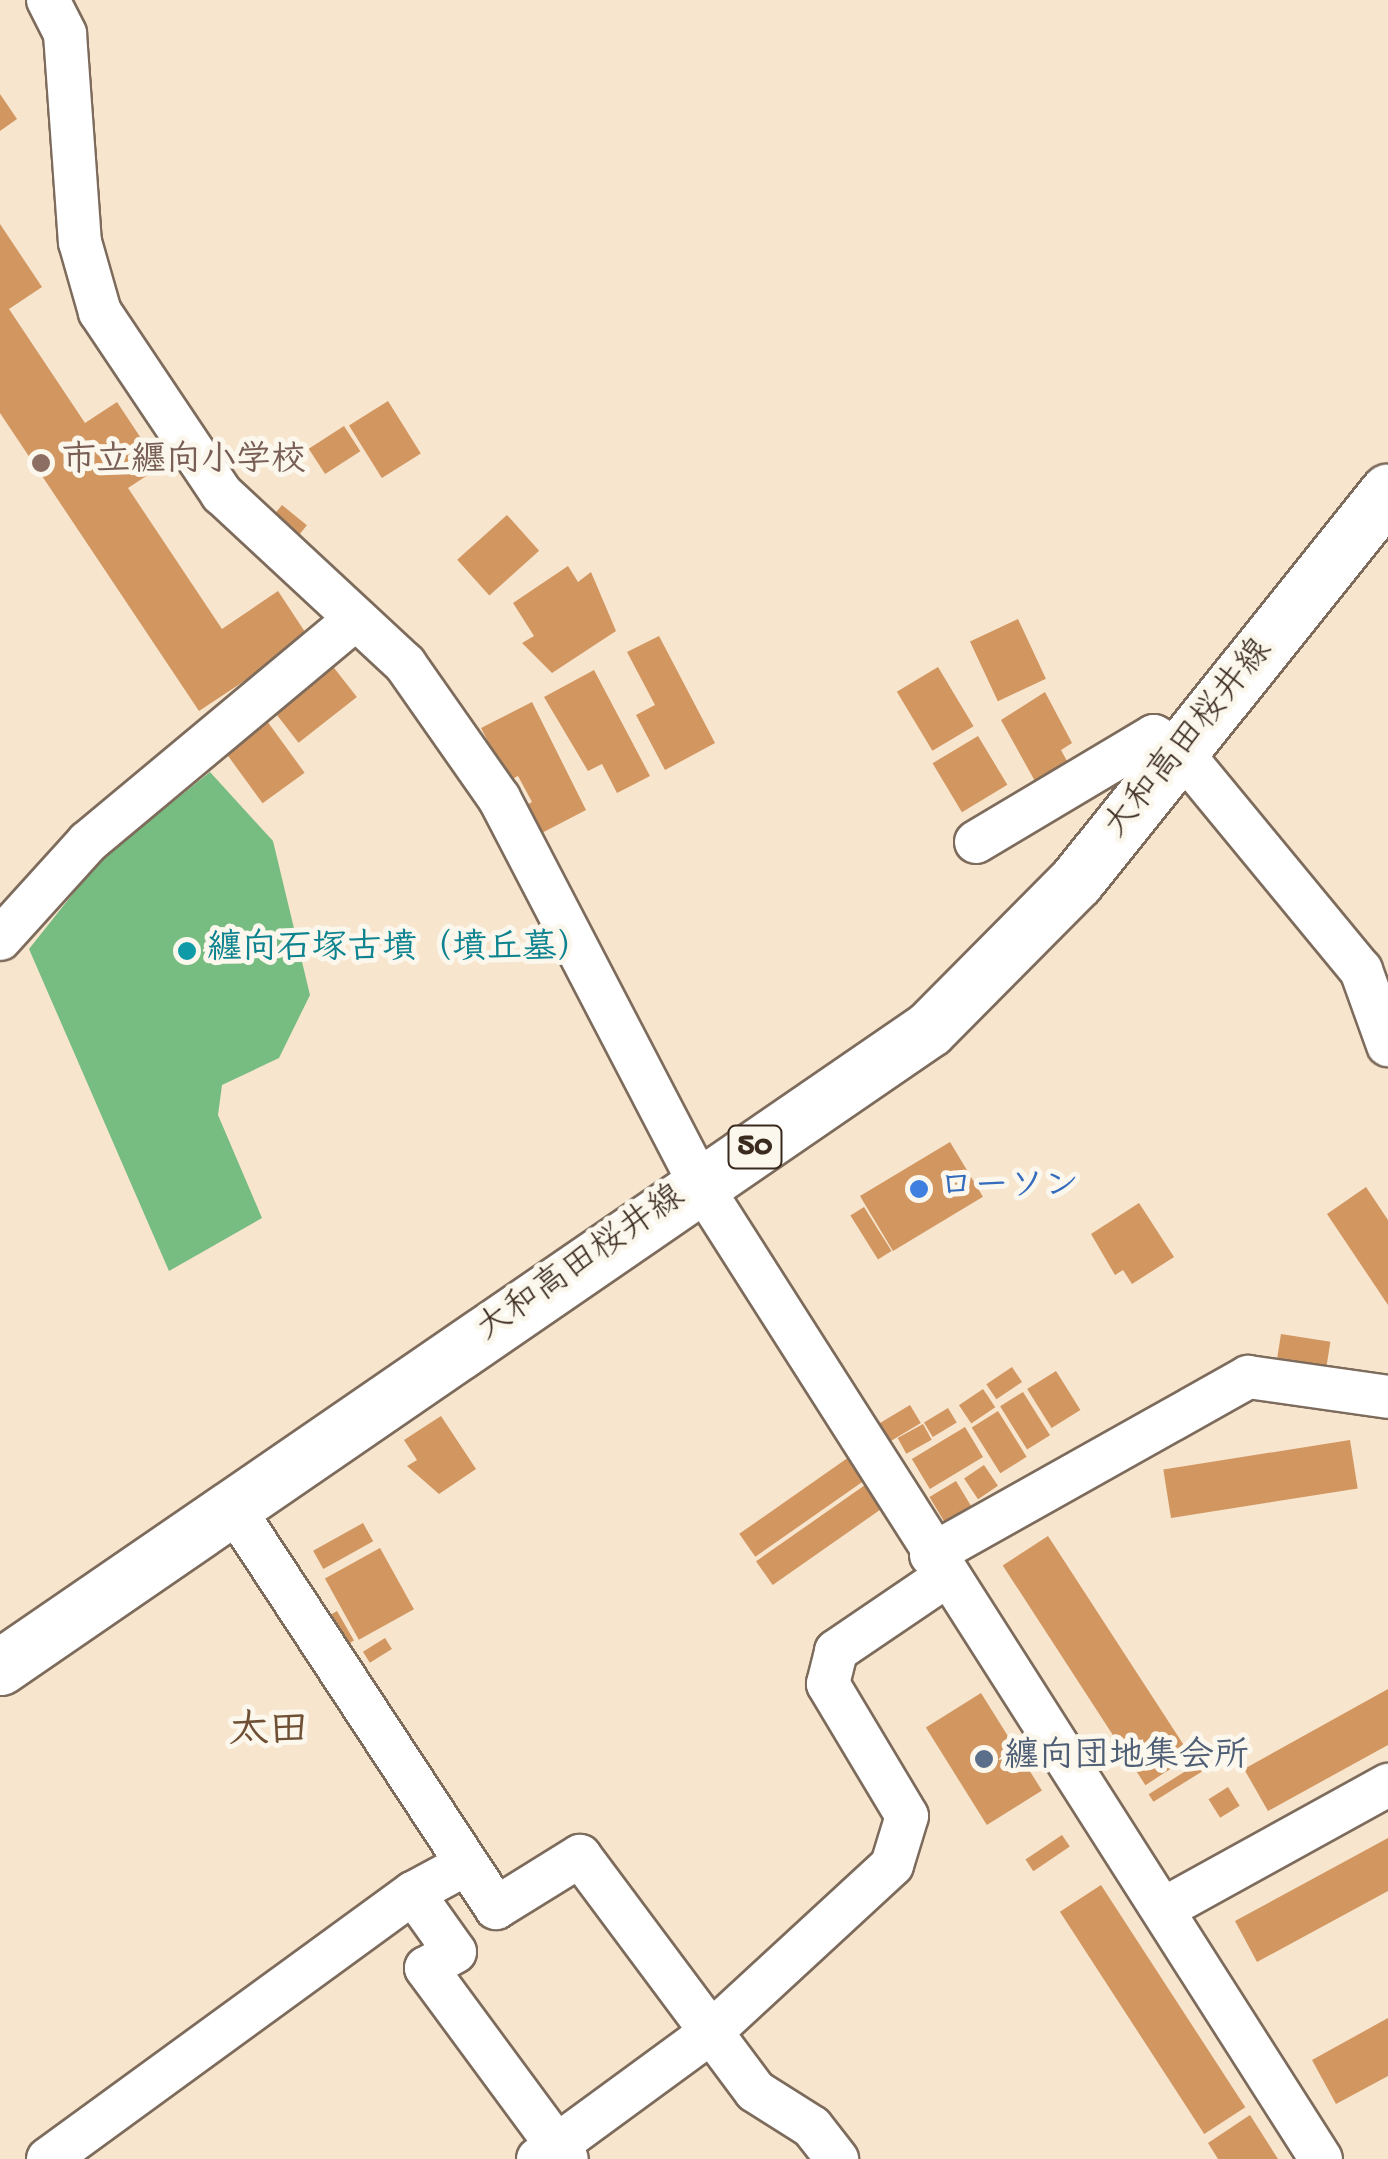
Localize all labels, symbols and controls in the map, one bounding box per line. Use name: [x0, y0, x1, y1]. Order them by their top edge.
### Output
place label: 市立纒向小学校: [61, 442, 306, 484]
marker: 市立纒向小学校: [30, 452, 52, 474]
street label: 大和高田桜井線: [1097, 632, 1283, 848]
place label: 纏向石塚古墳（墳丘墓）: [207, 930, 592, 972]
marker: 纏向石塚古墳（墳丘墓）: [176, 940, 198, 962]
road number: 50: [728, 1120, 782, 1174]
place label: ローソン: [939, 1168, 1079, 1210]
street label: 大和高田桜井線: [470, 1178, 694, 1352]
marker: ローソン: [908, 1178, 930, 1200]
district label: 太田: [229, 1710, 309, 1758]
place label: 纏向団地集会所: [1004, 1738, 1249, 1780]
marker: 纏向団地集会所: [973, 1748, 995, 1770]

